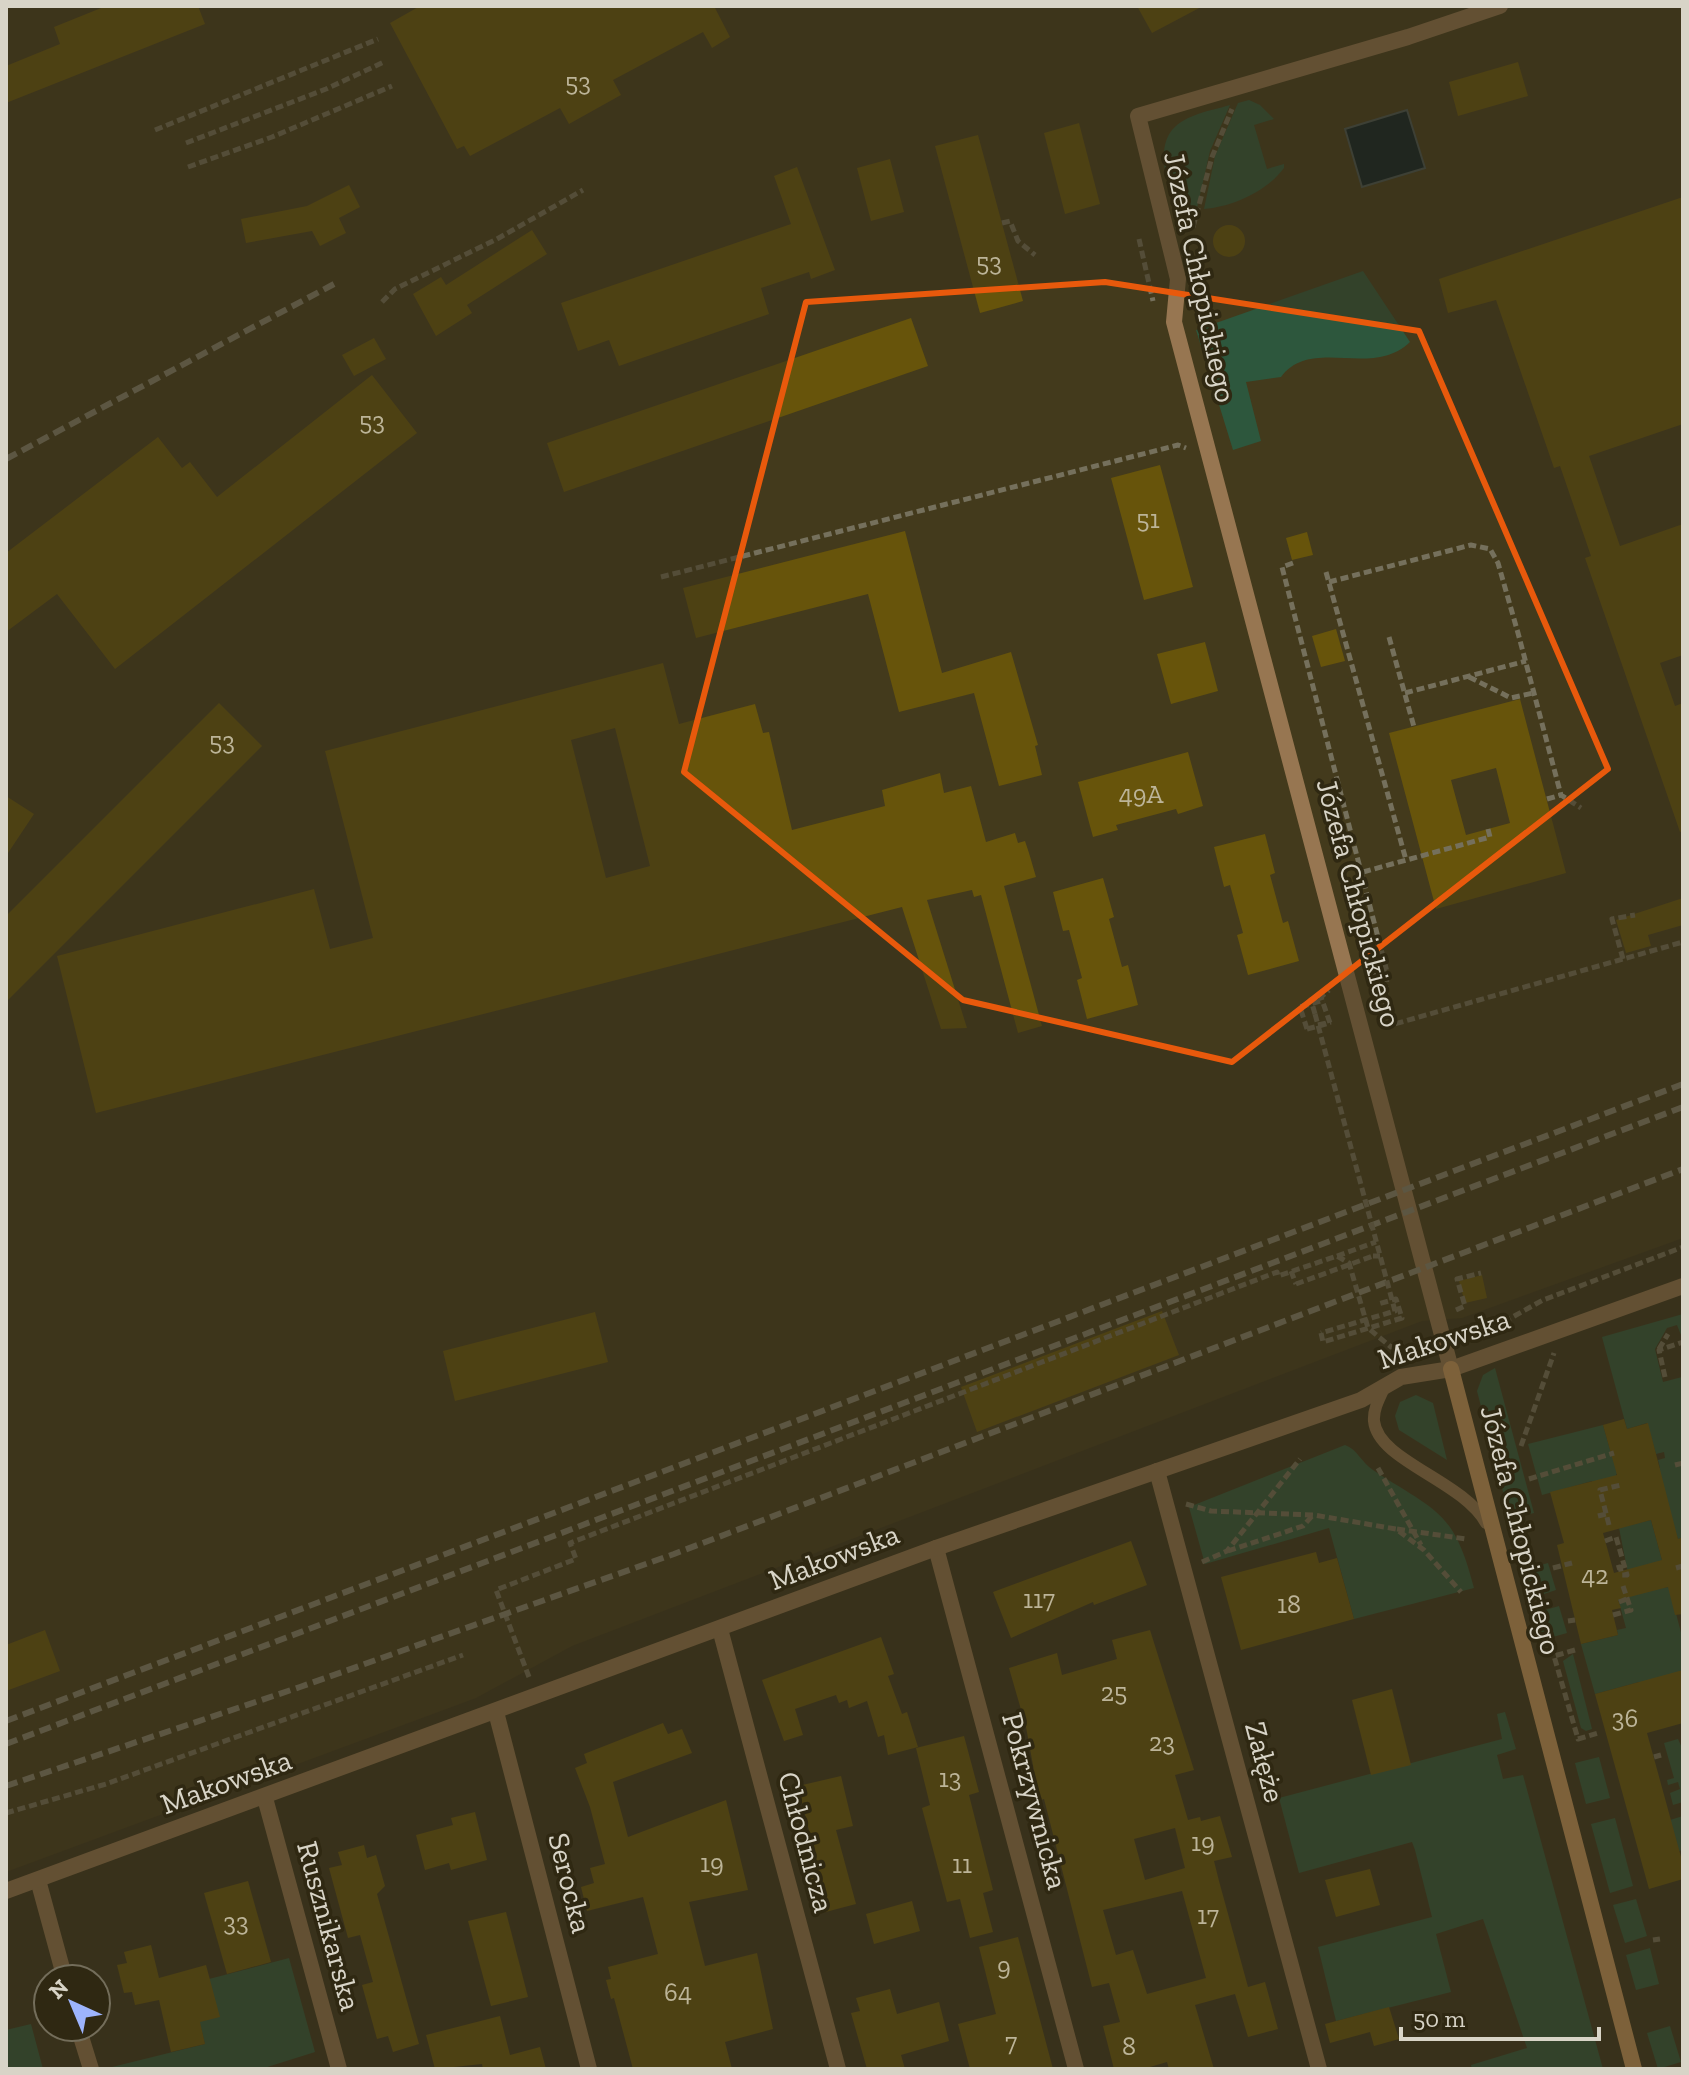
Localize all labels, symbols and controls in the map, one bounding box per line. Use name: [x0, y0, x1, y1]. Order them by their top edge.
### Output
house number: 53: [565, 66, 591, 98]
street label: Józefa Chłopickiego: [1156, 148, 1244, 406]
house number: 53: [976, 246, 1002, 278]
house number: 53: [359, 405, 385, 437]
house number: 51: [1136, 503, 1160, 535]
house number: 53: [209, 725, 235, 757]
street label: Józefa Chłopickiego: [1309, 775, 1409, 1031]
house number: 49A: [1119, 778, 1164, 810]
street label: Makowska: [1373, 1301, 1515, 1377]
street label: Józefa Chłopickiego: [1473, 1402, 1569, 1658]
street label: Makowska: [764, 1516, 904, 1598]
house number: 42: [1581, 1559, 1609, 1591]
house number: 117: [1023, 1583, 1055, 1615]
house number: 18: [1277, 1588, 1301, 1620]
house number: 25: [1101, 1676, 1127, 1708]
house number: 36: [1612, 1702, 1638, 1734]
street label: Pokrzywnicka: [994, 1709, 1076, 1893]
street label: Załęże: [1237, 1718, 1293, 1806]
house number: 23: [1149, 1726, 1175, 1758]
street label: Makowska: [156, 1742, 296, 1822]
house number: 13: [939, 1762, 961, 1794]
street label: Chłodnicza: [770, 1768, 842, 1916]
house number: 19: [1191, 1826, 1215, 1858]
street label: Serocka: [540, 1829, 600, 1937]
street label: Rusznikarska: [289, 1837, 369, 2015]
house number: 19: [700, 1847, 724, 1879]
house number: 11: [952, 1848, 972, 1880]
house number: 17: [1197, 1899, 1219, 1931]
house number: 33: [223, 1906, 249, 1938]
house number: 9: [997, 1950, 1011, 1982]
north arrow: [32, 1963, 112, 2043]
text: N: [43, 1973, 74, 2004]
house number: 64: [664, 1976, 692, 2008]
scale bar: [1401, 1991, 1599, 2041]
text: 50 m: [1413, 2004, 1466, 2033]
house number: 7: [1005, 2026, 1017, 2058]
house number: 8: [1122, 2030, 1136, 2062]

